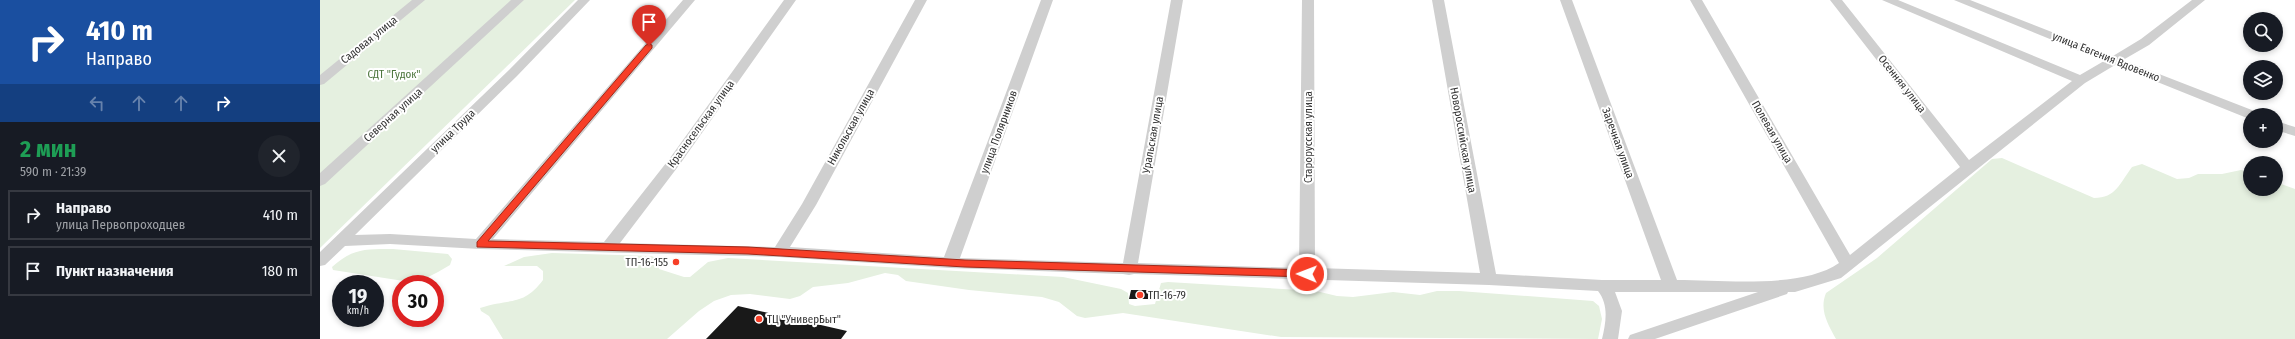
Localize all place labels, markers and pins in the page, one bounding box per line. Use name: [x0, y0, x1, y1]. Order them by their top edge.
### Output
pin: [632, 5, 666, 46]
place label: ТП-16-155: [626, 256, 668, 269]
marker: ТП-16-155: [671, 257, 681, 267]
place label: ТП-16-79: [1148, 289, 1186, 302]
marker: ТП-16-79: [1135, 290, 1145, 300]
place label: ТЦ "УниверБыт": [767, 313, 841, 326]
marker: ТЦ "УниверБыт": [754, 314, 764, 324]

